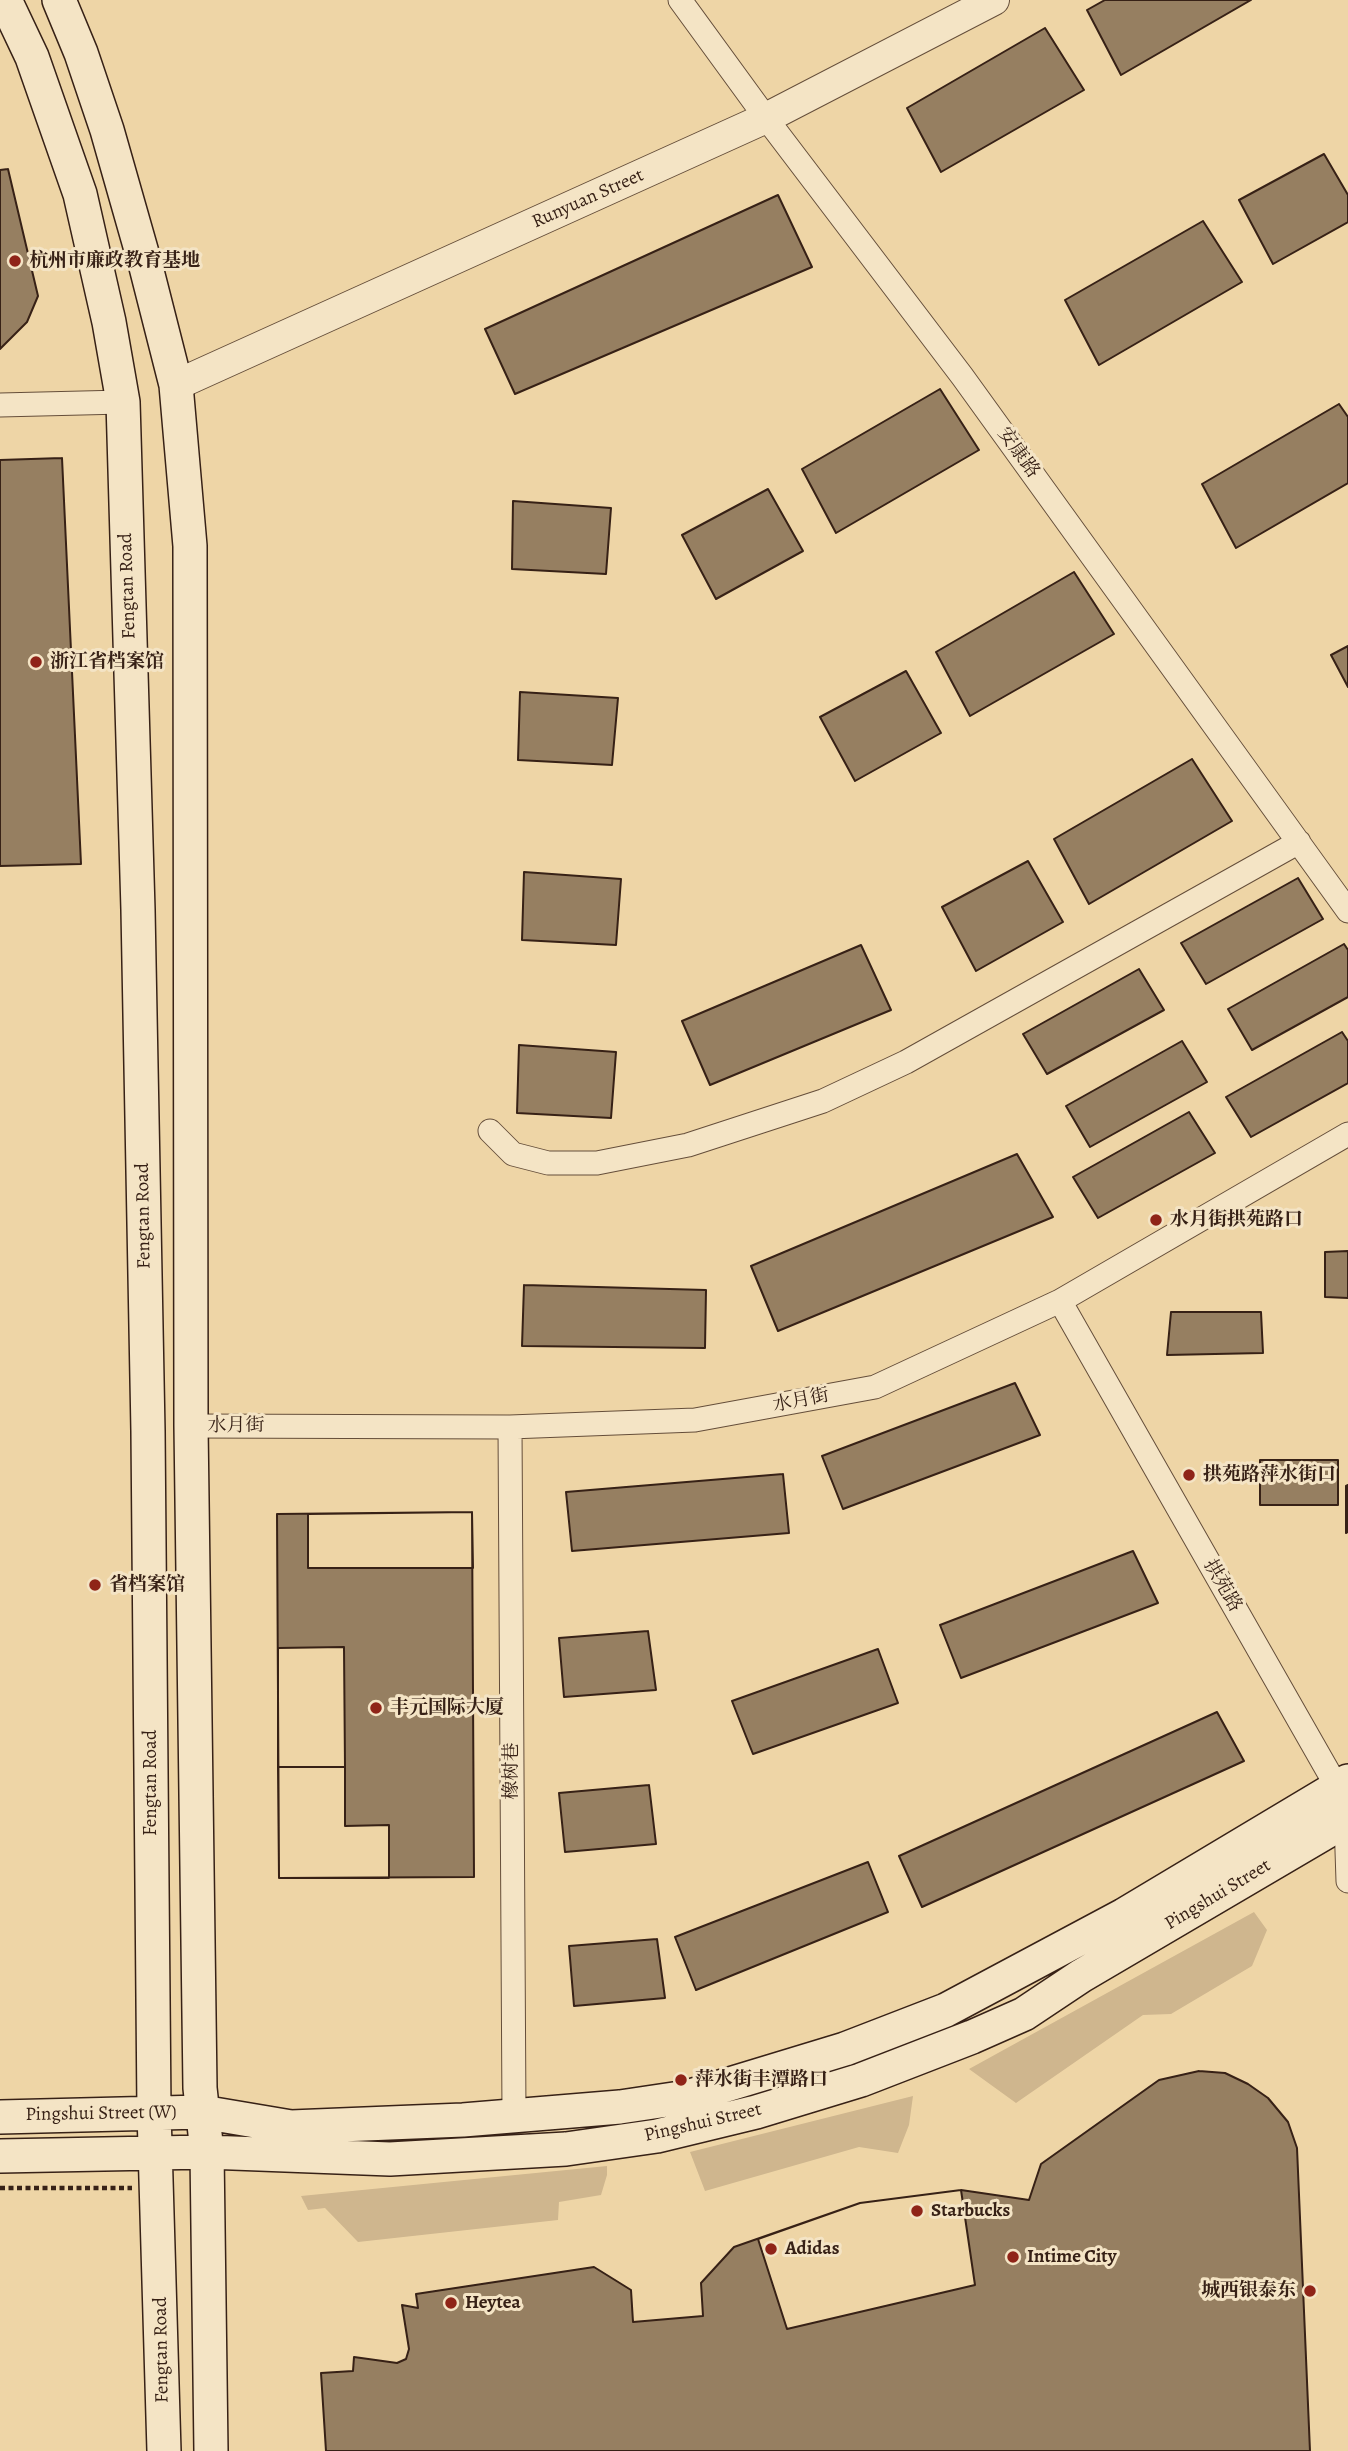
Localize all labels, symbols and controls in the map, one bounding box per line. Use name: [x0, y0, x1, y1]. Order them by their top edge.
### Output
street label: Runyuan Street: [529, 164, 647, 234]
place label: 杭州市廉政教育基地: [29, 250, 200, 272]
marker: 杭州市廉政教育基地: [7, 253, 23, 269]
street label: 安康路: [992, 423, 1044, 483]
street label: Fengtan Road: [115, 533, 141, 639]
place label: 浙江省档案馆: [50, 651, 164, 673]
marker: 浙江省档案馆: [28, 654, 44, 670]
street label: Fengtan Road: [132, 1163, 156, 1269]
place label: 水月街拱苑路口: [1170, 1209, 1303, 1231]
marker: 水月街拱苑路口: [1148, 1212, 1164, 1228]
street label: 水月街: [771, 1384, 831, 1418]
street label: 水月街: [208, 1415, 264, 1437]
place label: 拱苑路萍水街口: [1203, 1464, 1336, 1486]
marker: 拱苑路萍水街口: [1181, 1467, 1197, 1483]
street label: 拱苑路: [1198, 1556, 1246, 1616]
place label: 省档案馆: [109, 1574, 185, 1596]
marker: 省档案馆: [87, 1577, 103, 1593]
place label: 丰元国际大厦: [390, 1697, 504, 1719]
marker: 丰元国际大厦: [368, 1700, 384, 1716]
street label: Fengtan Road: [140, 1730, 162, 1836]
street label: 橡树巷: [501, 1743, 523, 1799]
street label: Pingshui Street: [1161, 1854, 1275, 1936]
place label: 萍水街丰潭路口: [695, 2069, 828, 2091]
marker: 萍水街丰潭路口: [673, 2072, 689, 2088]
street label: Pingshui Street: [642, 2098, 764, 2148]
street label: Pingshui Street (W): [25, 2101, 177, 2127]
place label: Starbucks: [931, 2200, 1010, 2222]
marker: Starbucks: [909, 2203, 925, 2219]
place label: Adidas: [785, 2238, 839, 2260]
marker: Adidas: [763, 2241, 779, 2257]
place label: Intime City: [1027, 2246, 1116, 2268]
marker: Intime City: [1005, 2249, 1021, 2265]
place label: 城西银泰东: [1201, 2280, 1296, 2302]
marker: 城西银泰东: [1302, 2283, 1318, 2299]
place label: Heytea: [465, 2292, 521, 2314]
marker: Heytea: [443, 2295, 459, 2311]
street label: Fengtan Road: [150, 2297, 174, 2403]

